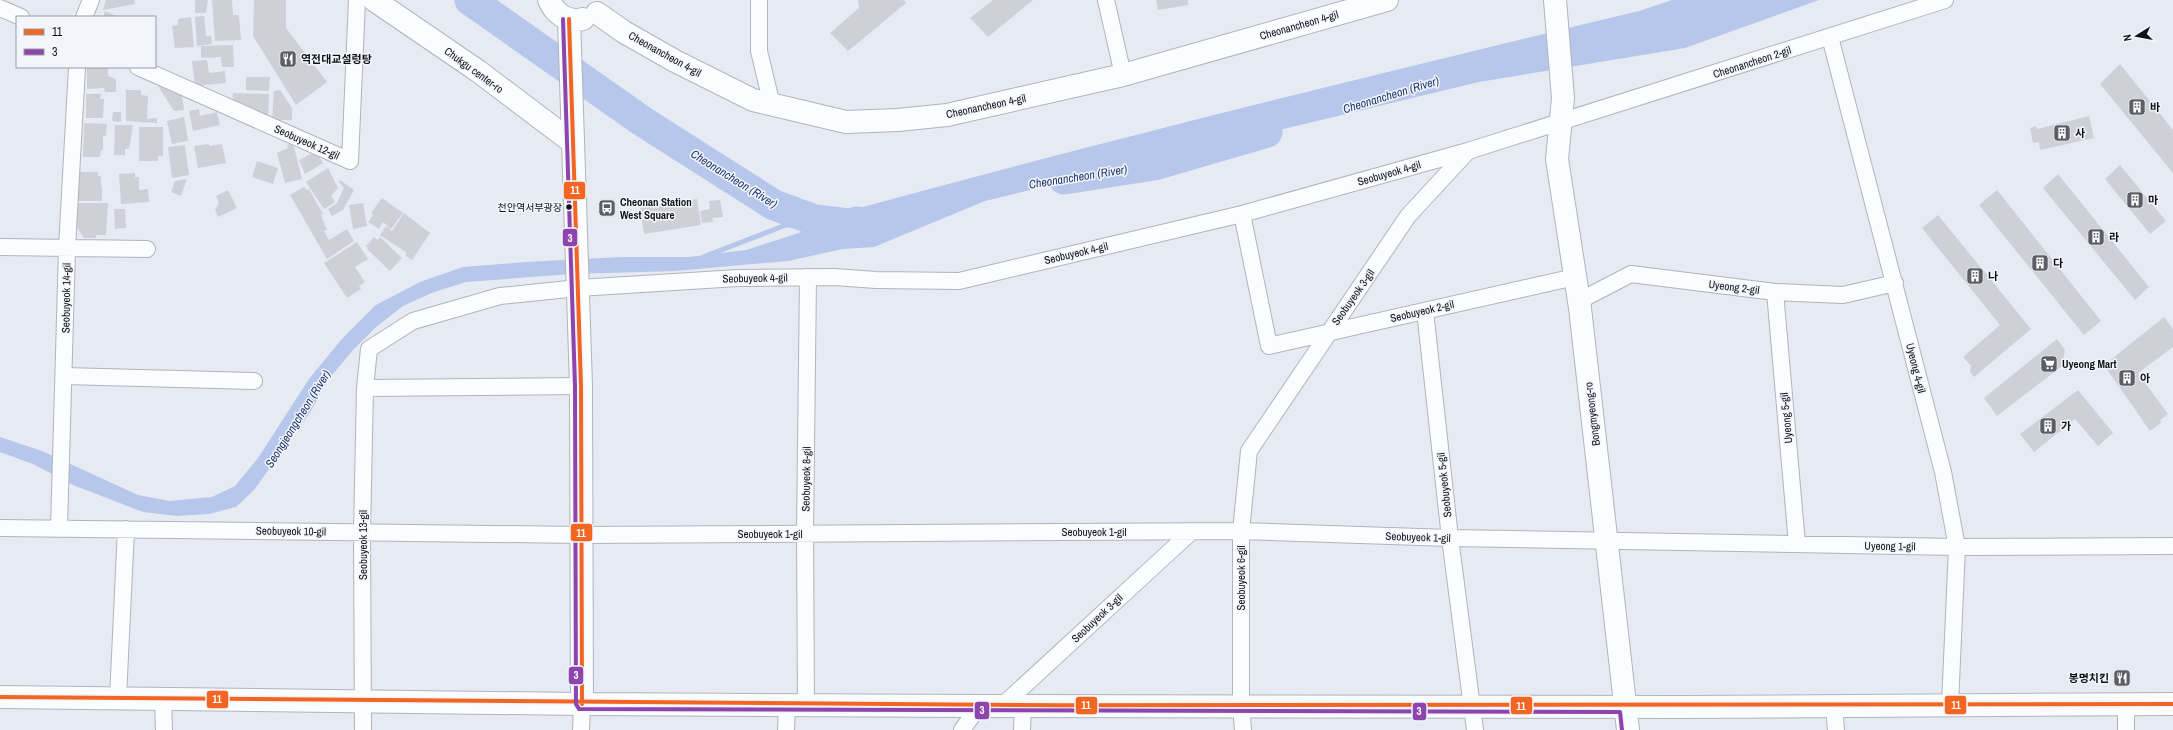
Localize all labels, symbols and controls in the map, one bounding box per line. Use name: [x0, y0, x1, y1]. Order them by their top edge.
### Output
street label: Cheonancheon 4-gil: [1258, 7, 1340, 43]
legend: [16, 16, 156, 68]
north arrow: [2117, 16, 2157, 56]
text: 11: [52, 24, 63, 40]
street label: Cheonancheon 4-gil: [626, 28, 704, 80]
text: N: [2120, 33, 2135, 42]
street label: Cheonancheon 2-gil: [1711, 43, 1793, 81]
text: 3: [52, 44, 57, 60]
street label: Chukgu center-ro: [442, 44, 506, 96]
restaurant icon: 역전대교설렁탕: [278, 49, 298, 69]
place label: 역전대교설렁탕: [301, 52, 372, 66]
water label: Cheonancheon (River): [1341, 73, 1441, 117]
street label: Cheonancheon 4-gil: [945, 91, 1027, 121]
building icon: 바: [2127, 97, 2147, 117]
place label: 바: [2150, 100, 2160, 114]
street label: Seobuyeok 12-gil: [272, 121, 342, 163]
building icon: 사: [2052, 123, 2072, 143]
place label: 사: [2075, 126, 2085, 140]
water label: Cheonancheon (River): [688, 146, 780, 212]
street label: Seobuyeok 4-gil: [1356, 157, 1422, 189]
water label: Cheonancheon (River): [1028, 161, 1128, 193]
line badge: 11: [563, 181, 586, 200]
text: 11: [570, 183, 580, 197]
building icon: 마: [2125, 190, 2145, 210]
place label: 마: [2148, 193, 2158, 207]
place label: Cheonan Station West Square: [620, 195, 692, 222]
bus stop icon: Cheonan Station West Square: [597, 198, 617, 218]
place label: 천안역서부광장: [498, 201, 562, 214]
marker: 천안역서부광장: [564, 202, 574, 212]
building icon: 라: [2086, 227, 2106, 247]
line badge: 3: [562, 228, 578, 247]
place label: 라: [2109, 230, 2119, 244]
text: 3: [567, 231, 573, 245]
street label: Seobuyeok 4-gil: [1043, 239, 1109, 267]
building icon: 다: [2030, 253, 2050, 273]
place label: 다: [2053, 256, 2063, 270]
street label: Seobuyeok 14-gil: [58, 263, 74, 333]
street label: Seobuyeok 3-gil: [1329, 266, 1377, 328]
building icon: 나: [1965, 266, 1985, 286]
place label: 나: [1988, 269, 1998, 283]
street label: Seobuyeok 4-gil: [722, 270, 788, 286]
street label: Uyeong 2-gil: [1708, 277, 1760, 297]
street label: Seobuyeok 2-gil: [1389, 297, 1455, 325]
street label: Uyeong 4-gil: [1903, 341, 1929, 395]
supermarket icon: Uyeong Mart: [2039, 354, 2059, 374]
place label: Uyeong Mart: [2062, 357, 2117, 371]
water label: Seongjeongcheon (River): [262, 367, 334, 471]
building icon: 아: [2117, 368, 2137, 388]
place label: 아: [2140, 371, 2150, 385]
street label: Bongmyeong-ro: [1581, 381, 1603, 447]
street label: Uyeong 5-gil: [1777, 392, 1795, 444]
building icon: 가: [2038, 416, 2058, 436]
place label: 가: [2061, 419, 2071, 433]
street label: Seobuyeok 8-gil: [798, 446, 814, 512]
street label: Seobuyeok 5-gil: [1434, 452, 1454, 518]
street label: Seobuyeok 13-gil: [356, 510, 370, 580]
street label: Seobuyeok 10-gil: [256, 523, 326, 539]
line badge: 11: [570, 523, 593, 542]
street label: Seobuyeok 1-gil: [1061, 525, 1127, 539]
text: 11: [576, 526, 586, 540]
street label: Seobuyeok 1-gil: [737, 527, 803, 541]
street label: Seobuyeok 1-gil: [1385, 529, 1451, 545]
street label: Uyeong 1-gil: [1864, 539, 1916, 553]
street label: Seobuyeok 6-gil: [1234, 545, 1248, 611]
street label: Seobuyeok 3-gil: [1068, 591, 1126, 645]
line badge: 3: [568, 666, 584, 685]
text: 3: [573, 668, 579, 682]
restaurant icon: 봉명치킨: [2112, 668, 2132, 688]
place label: 봉명치킨: [2069, 671, 2109, 685]
line badge: 11: [206, 690, 229, 709]
text: 11: [212, 692, 222, 706]
line badge: 11: [1944, 695, 1967, 715]
line badge: 11: [1075, 696, 1098, 715]
line badge: 11: [1510, 696, 1533, 715]
text: 11: [1081, 698, 1091, 712]
text: 11: [1951, 698, 1961, 712]
text: 11: [1516, 699, 1526, 713]
line badge: 3: [974, 701, 990, 720]
line badge: 3: [1412, 702, 1427, 721]
text: 3: [979, 703, 985, 717]
text: 3: [1416, 704, 1422, 718]

